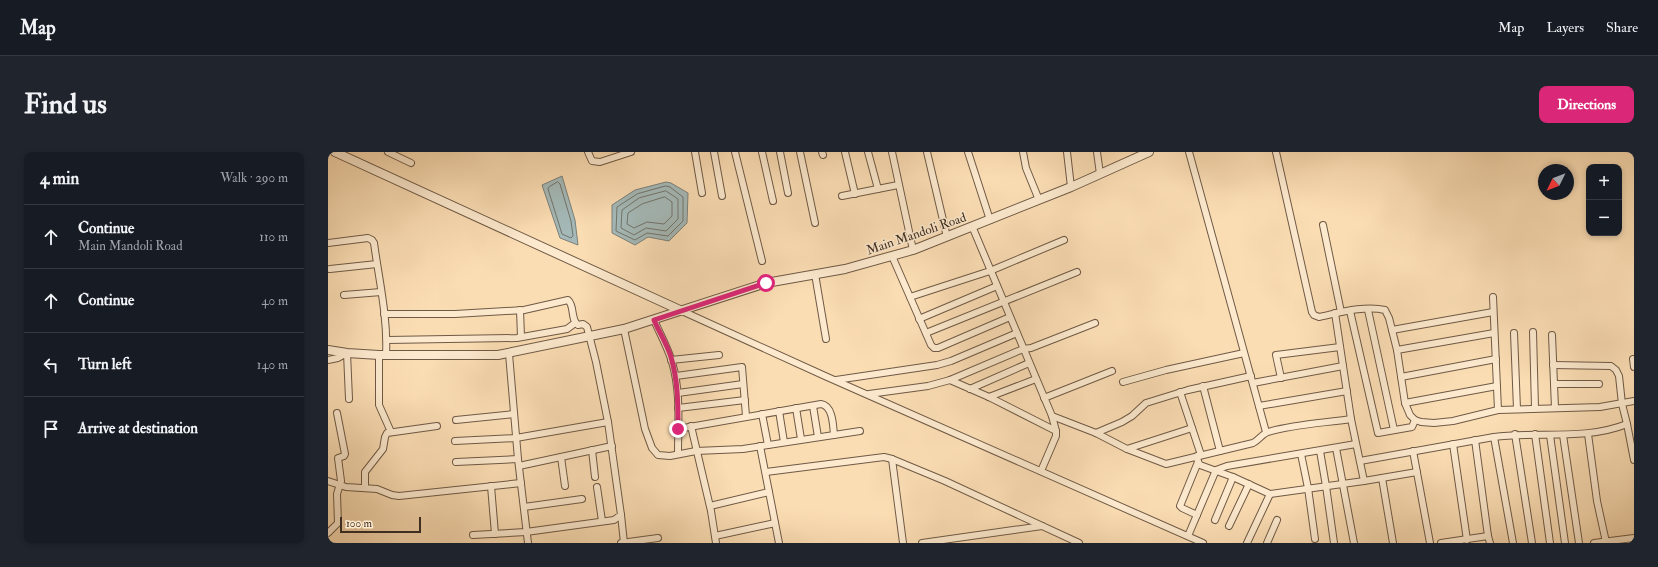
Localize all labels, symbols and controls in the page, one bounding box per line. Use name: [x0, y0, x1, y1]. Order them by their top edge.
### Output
text: Map: [20, 16, 56, 40]
text: Map: [1498, 19, 1524, 36]
text: Layers: [1546, 19, 1584, 36]
text: Share: [1606, 19, 1638, 36]
button: Directions: [1539, 86, 1634, 123]
text: Find us: [24, 87, 107, 122]
north arrow: [1538, 164, 1574, 200]
map controls: [1586, 164, 1622, 236]
button: +: [1586, 164, 1622, 200]
text: 4 min: [40, 168, 79, 189]
text: Walk · 290 m: [220, 170, 288, 186]
button: −: [1586, 200, 1622, 236]
street label: Main Mandoli Road: [864, 209, 969, 259]
text: Continue: [78, 219, 134, 238]
icon: ahead: [40, 226, 62, 248]
text: 110 m: [259, 229, 288, 245]
text: Main Mandoli Road: [78, 238, 183, 254]
route start: [757, 274, 775, 292]
icon: ahead: [40, 290, 62, 312]
text: Continue: [78, 291, 134, 310]
text: 40 m: [262, 293, 288, 309]
icon: left: [40, 354, 62, 376]
text: Turn left: [78, 355, 132, 374]
text: 140 m: [257, 357, 288, 373]
icon: arrive: [40, 418, 62, 440]
text: Arrive at destination: [78, 419, 198, 438]
route end: [669, 420, 687, 438]
scale bar: [340, 515, 421, 534]
text: 100 m: [346, 517, 372, 530]

